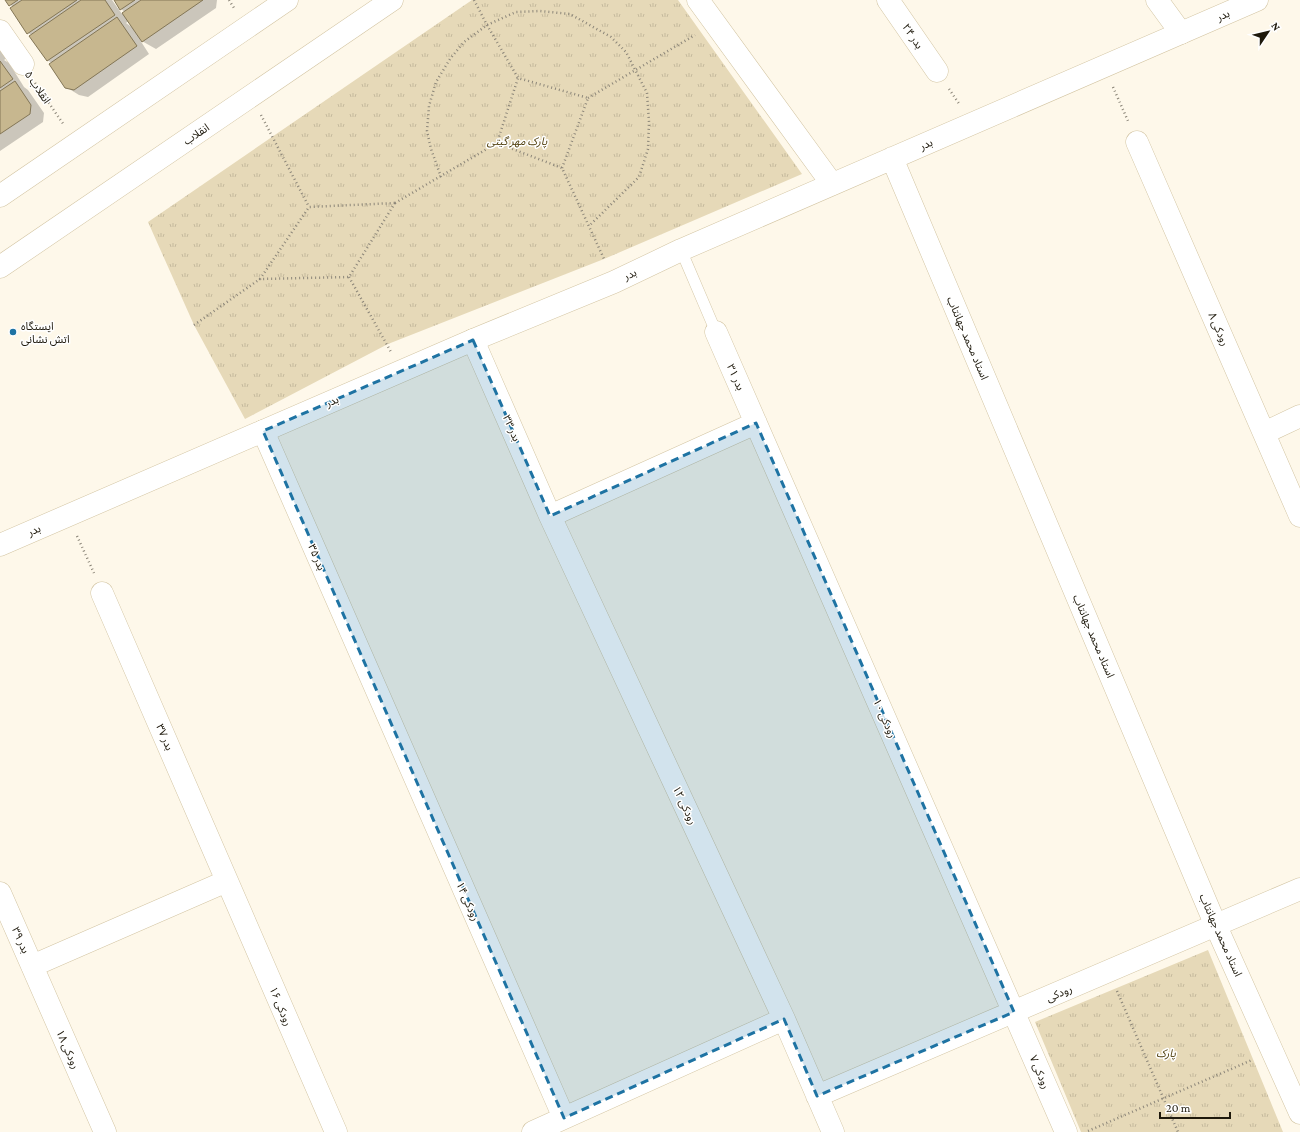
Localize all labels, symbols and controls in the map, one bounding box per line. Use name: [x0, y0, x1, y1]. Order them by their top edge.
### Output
street label: بدر: [1214, 7, 1232, 24]
north arrow: [1248, 12, 1288, 52]
text: N: [1269, 20, 1284, 33]
street label: بدر ۲۴: [899, 21, 926, 51]
street label: انقلاب ۵: [22, 68, 53, 106]
street label: انقلاب: [181, 121, 212, 148]
park label: پارک مهر گیتی: [487, 135, 548, 149]
street label: بدر: [917, 136, 935, 153]
street label: بدر: [621, 266, 639, 284]
street label: استاد محمد جهانتاب: [944, 295, 991, 382]
street label: رودکی ۸: [1205, 310, 1232, 348]
place label: ایستگاه اتش نشانی: [21, 320, 70, 346]
marker: ایستگاه اتش نشانی: [8, 327, 18, 337]
street label: بدر ۳۱: [724, 362, 747, 392]
street label: بدر: [323, 393, 341, 410]
street label: بدر ۳۳: [500, 413, 523, 443]
street label: بدر: [25, 522, 43, 539]
street label: بدر ۳۵: [305, 542, 328, 572]
street label: استاد محمد جهانتاب: [1070, 593, 1117, 680]
street label: رودکی ۱۰: [870, 697, 899, 740]
street label: بدر ۳۷: [153, 722, 176, 752]
street label: رودکی ۱۲: [670, 784, 699, 827]
street label: رودکی ۱۴: [453, 880, 482, 923]
street label: استاد محمد جهانتاب: [1196, 892, 1245, 979]
street label: بدر ۳۹: [9, 925, 32, 955]
street label: رودکی: [1044, 982, 1074, 1005]
street label: رودکی ۱۶: [266, 985, 295, 1028]
street label: رودکی ۱۸: [53, 1028, 82, 1071]
park label: پارک: [1156, 1047, 1177, 1061]
street label: رودکی ۷: [1027, 1053, 1052, 1091]
scale bar: [1160, 1094, 1230, 1120]
text: 20 m: [1166, 1101, 1191, 1115]

